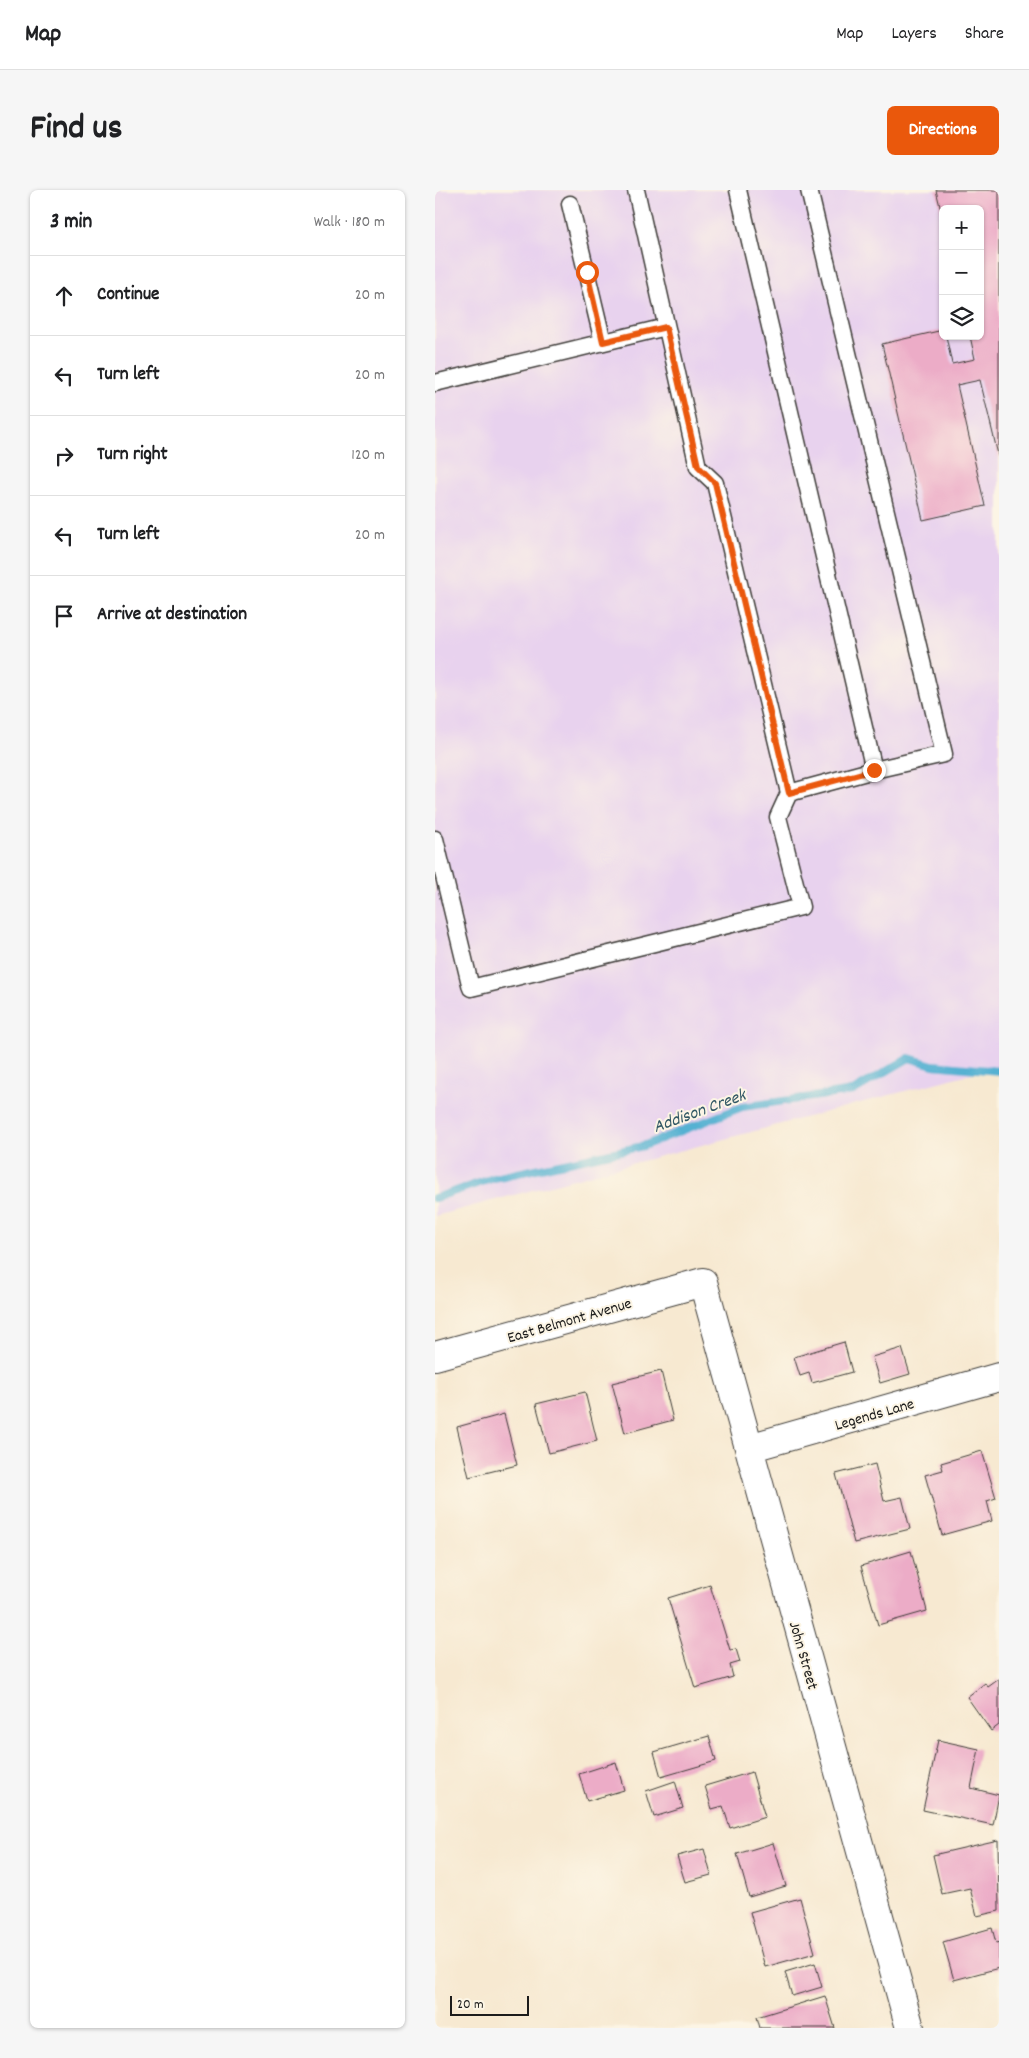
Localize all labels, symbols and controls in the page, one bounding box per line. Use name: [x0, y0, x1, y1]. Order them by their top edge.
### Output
text: Map: [25, 18, 61, 52]
text: Map: [836, 22, 863, 47]
text: Layers: [891, 22, 937, 47]
text: Share: [965, 22, 1004, 47]
text: Find us: [30, 105, 122, 155]
button: Directions: [887, 106, 999, 155]
map controls: [939, 205, 984, 340]
button: +: [939, 205, 984, 250]
text: 3 min: [50, 208, 92, 238]
text: Walk · 180 m: [314, 211, 385, 234]
button: −: [939, 250, 984, 295]
route start: [576, 261, 599, 284]
icon: ahead: [50, 282, 78, 310]
text: Continue: [97, 282, 159, 309]
text: 20 m: [355, 284, 385, 307]
button: layers: [939, 295, 984, 340]
icon: left: [50, 362, 78, 390]
text: Turn left: [97, 362, 160, 389]
text: 20 m: [355, 364, 385, 387]
icon: right: [50, 442, 78, 470]
text: Turn right: [97, 442, 168, 469]
text: 120 m: [351, 444, 385, 467]
icon: left: [50, 522, 78, 550]
text: Turn left: [97, 522, 160, 549]
text: 20 m: [355, 524, 385, 547]
icon: arrive: [50, 602, 78, 630]
text: Arrive at destination: [97, 602, 247, 629]
route end: [863, 759, 886, 782]
water label: Addison Creek: [650, 1083, 751, 1141]
street label: East Belmont Avenue: [505, 1293, 635, 1350]
street label: Legends Lane: [832, 1393, 917, 1438]
street label: John Street: [782, 1619, 823, 1693]
scale bar: [450, 1993, 529, 2016]
text: 20 m: [457, 1995, 484, 2015]

